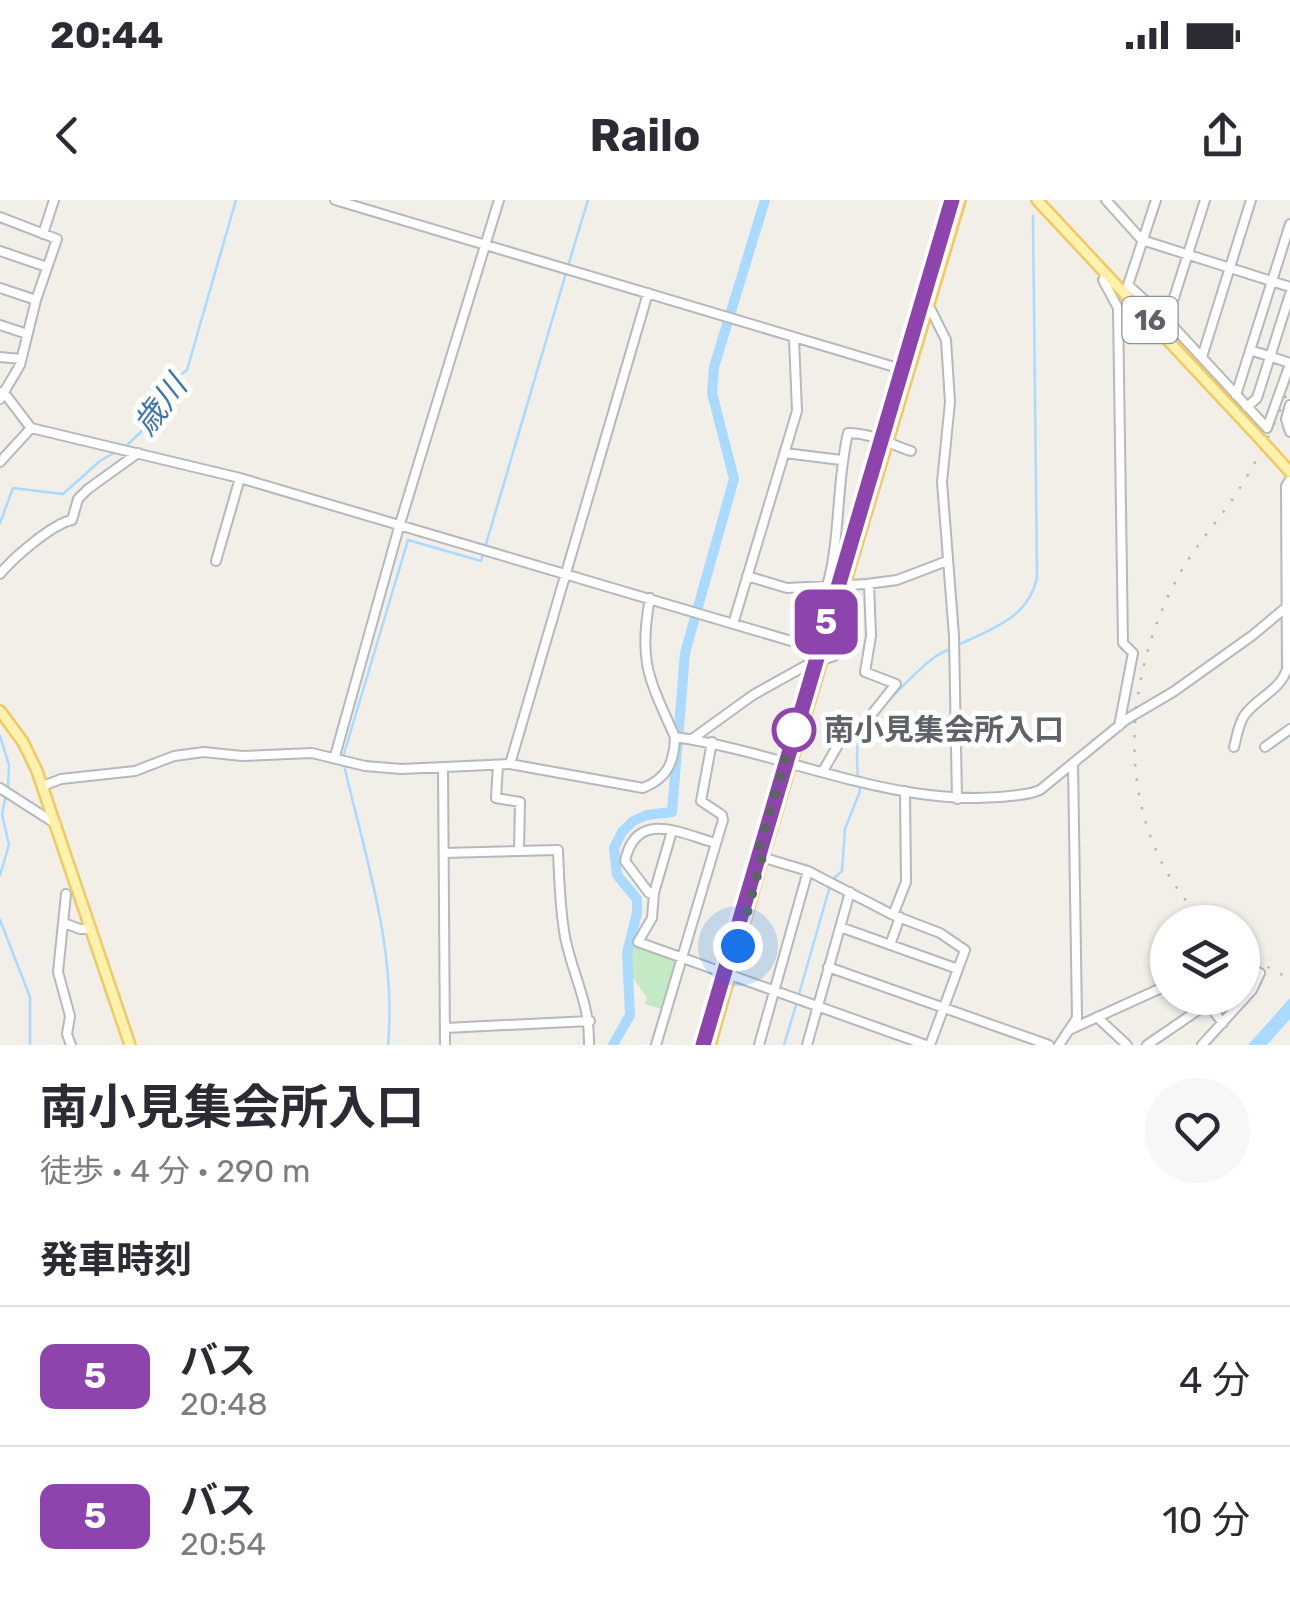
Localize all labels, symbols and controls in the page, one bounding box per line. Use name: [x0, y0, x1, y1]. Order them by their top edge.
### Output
text: 20:44: [50, 12, 164, 58]
icon: back: [40, 108, 95, 163]
icon: share: [1195, 108, 1250, 163]
text: Railo: [590, 109, 700, 162]
road number: 16: [1122, 297, 1178, 343]
water label: 歳川: [126, 366, 196, 442]
line badge: 5: [794, 590, 858, 654]
text: 5: [815, 601, 837, 643]
marker: 南小見集会所入口: [773, 709, 815, 751]
place label: 南小見集会所入口: [824, 712, 1064, 748]
map controls: [1150, 905, 1260, 1015]
button: layers: [1150, 905, 1260, 1015]
your location: [713, 921, 763, 971]
button: heart: [1145, 1078, 1250, 1183]
text: 南小見集会所入口: [40, 1079, 424, 1136]
text: 徒歩 · 4 分 · 290 m: [40, 1152, 311, 1190]
text: 発車時刻: [40, 1237, 192, 1283]
text: バス: [180, 1338, 256, 1384]
text: 5: [84, 1355, 106, 1397]
text: 4 分: [1179, 1357, 1250, 1403]
text: 20:48: [180, 1385, 268, 1423]
text: バス: [180, 1478, 256, 1524]
text: 5: [84, 1495, 106, 1537]
text: 10 分: [1162, 1497, 1250, 1543]
text: 20:54: [180, 1525, 266, 1563]

